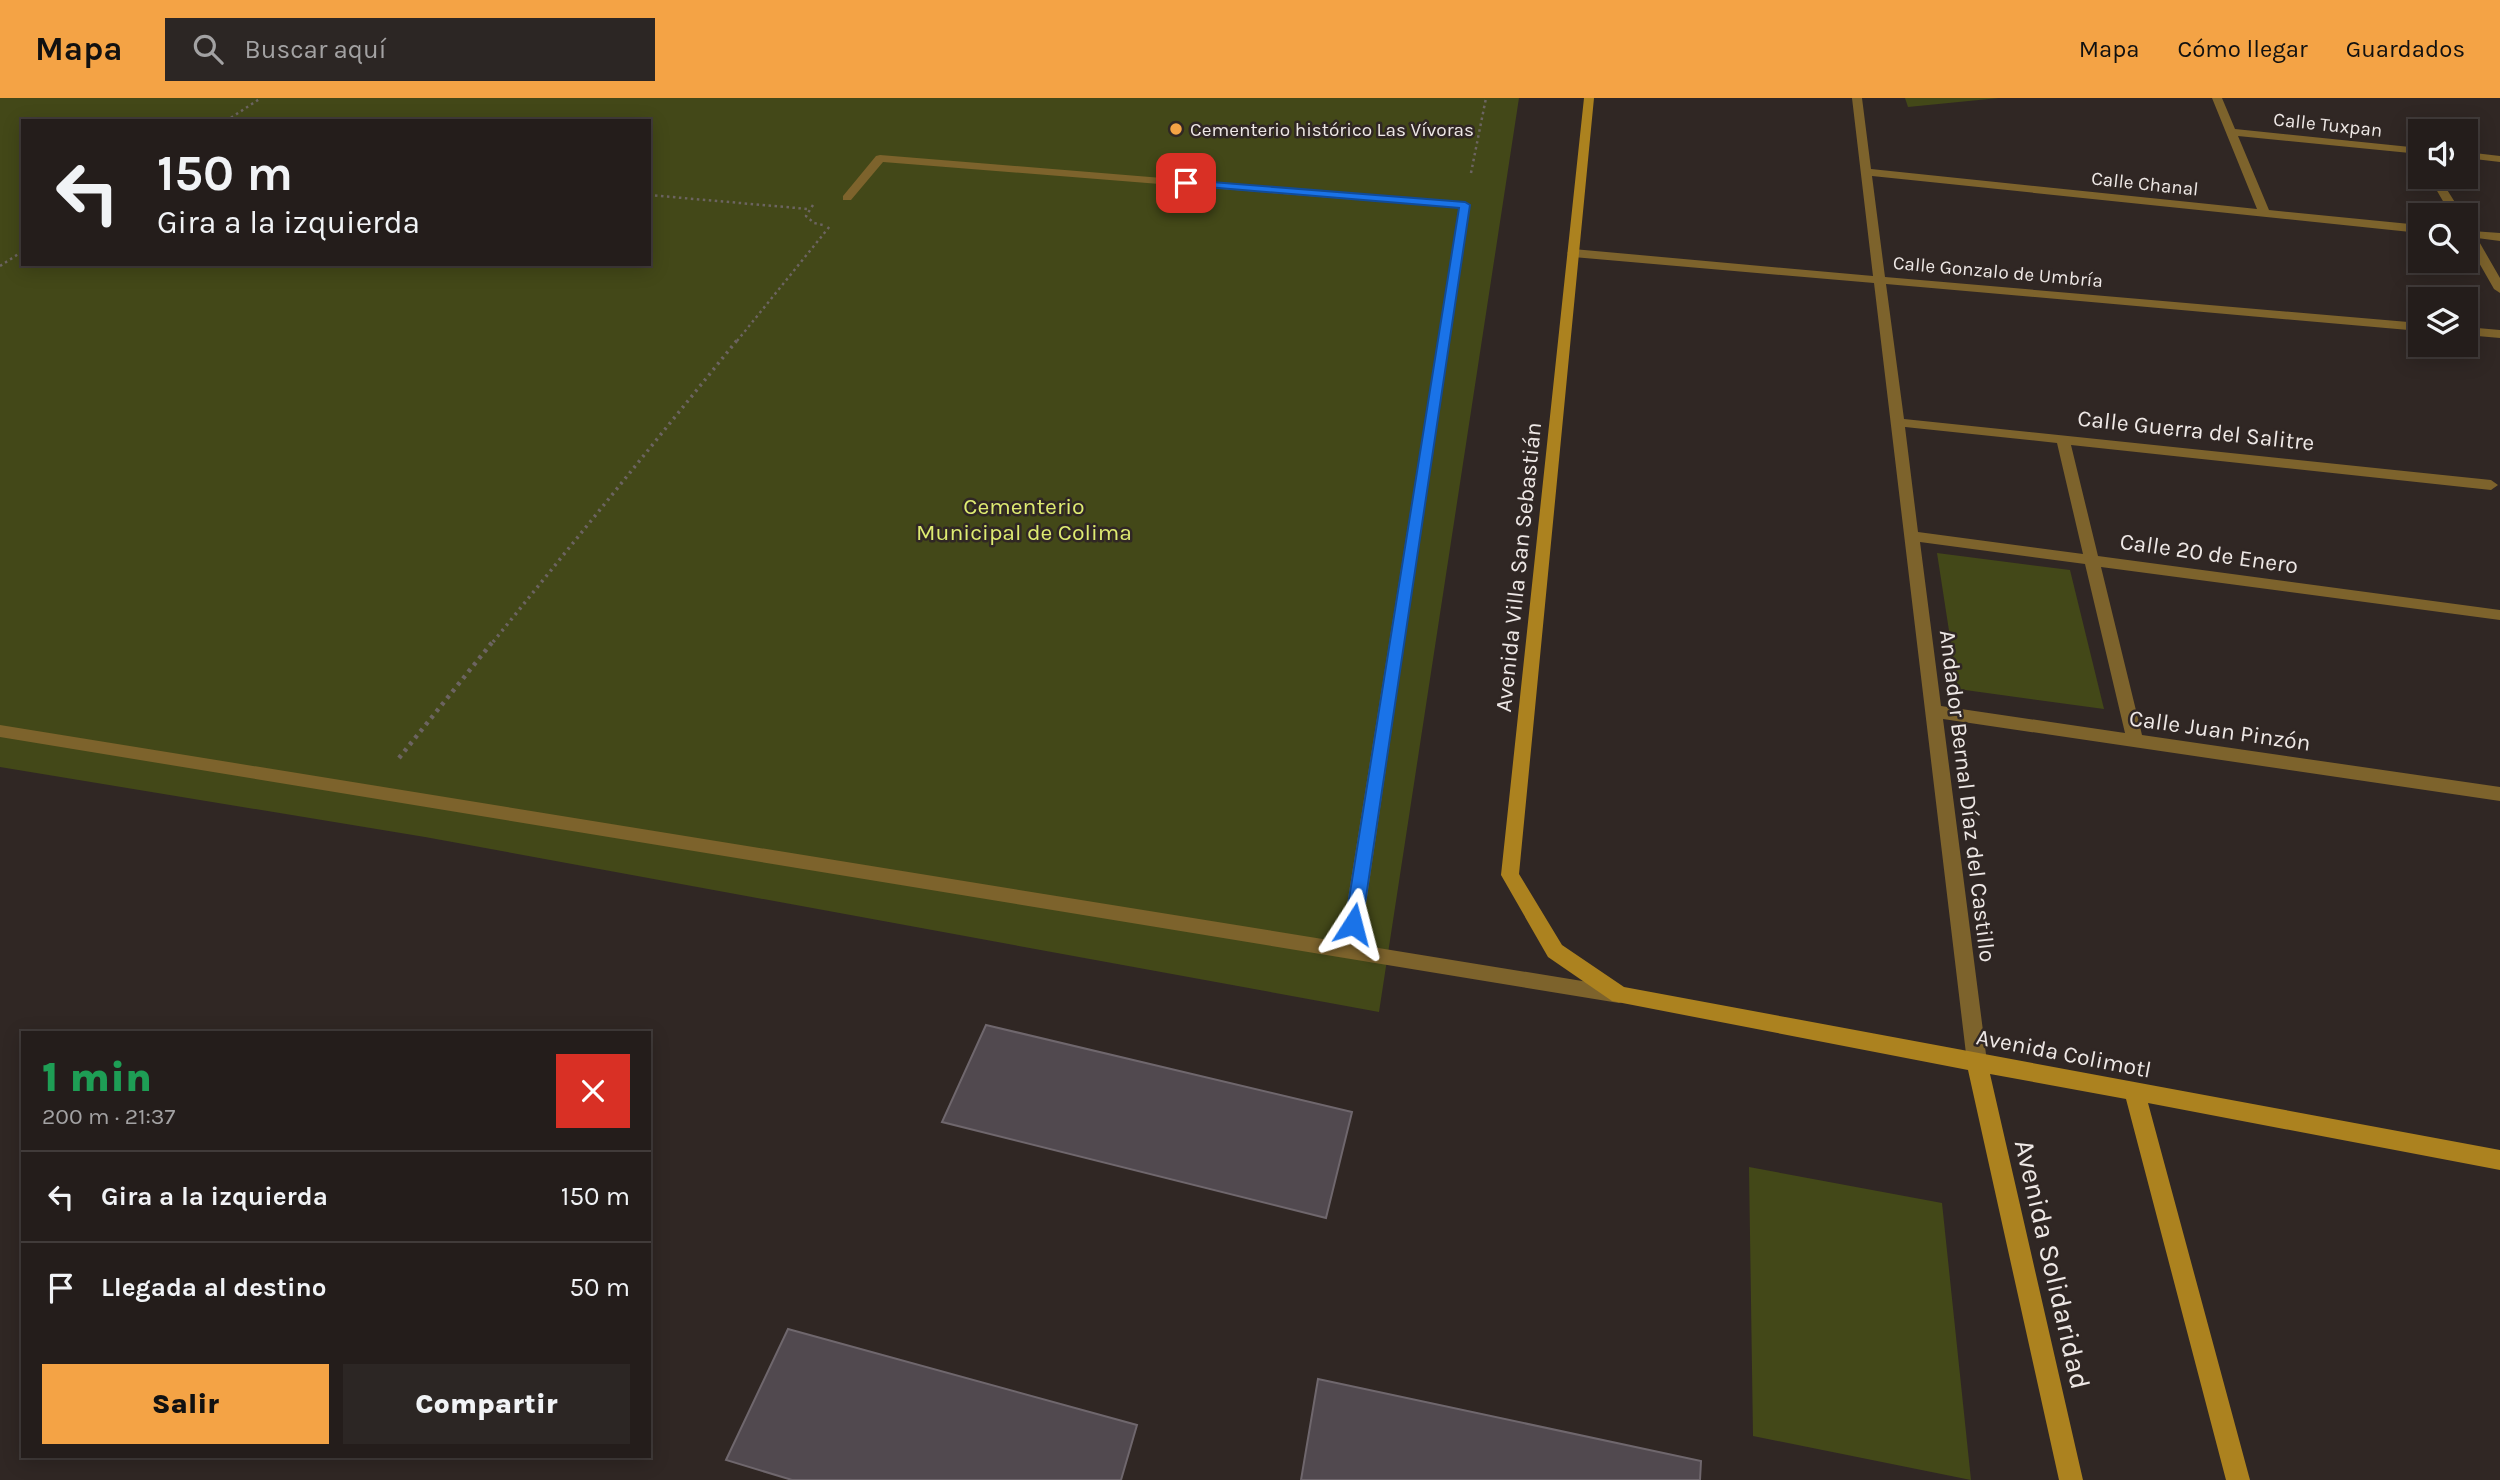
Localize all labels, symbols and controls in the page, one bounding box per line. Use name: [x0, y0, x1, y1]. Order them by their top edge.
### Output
search box: [165, 18, 655, 81]
text: Mapa: [35, 30, 123, 68]
icon: search: [189, 30, 227, 68]
text: Buscar aquí: [245, 34, 386, 65]
text: Mapa: [2079, 35, 2139, 63]
text: Cómo llegar: [2177, 35, 2308, 63]
text: Guardados: [2346, 35, 2465, 63]
street label: Calle Tuxpan: [2272, 108, 2383, 142]
place label: Cementerio histórico Las Vívoras: [1190, 119, 1474, 141]
map controls: [2408, 119, 2478, 357]
button: sound: [2408, 119, 2478, 189]
marker: Cementerio histórico Las Vívoras: [1168, 121, 1184, 137]
text: 150 m: [157, 145, 293, 202]
icon: left: [42, 147, 133, 238]
pin: [1156, 153, 1216, 213]
icon: arrive: [1167, 164, 1205, 202]
street label: Calle Chanal: [2090, 167, 2200, 201]
button: search: [2408, 203, 2478, 273]
text: Gira a la izquierda: [157, 204, 420, 241]
street label: Calle Gonzalo de Umbría: [1892, 252, 2104, 292]
button: layers: [2408, 287, 2478, 357]
street label: Calle Guerra del Salitre: [2076, 405, 2316, 456]
street label: Avenida Villa San Sebastián: [1490, 421, 1547, 713]
park label: Cementerio Municipal de Colima: [916, 493, 1132, 546]
street label: Calle 20 de Enero: [2118, 528, 2300, 579]
street label: Andador Bernal Díaz del Castillo: [1934, 628, 2001, 964]
street label: Calle Juan Pinzón: [2127, 704, 2312, 757]
position arrow: [1316, 887, 1390, 961]
street label: Avenida Colimotl: [1974, 1023, 2154, 1084]
text: 1 min: [42, 1052, 152, 1102]
button: close: [556, 1054, 630, 1128]
text: 200 m · 21:37: [42, 1103, 175, 1130]
street label: Avenida Solidaridad: [2008, 1136, 2097, 1392]
icon: left: [42, 1178, 80, 1216]
text: Gira a la izquierda: [101, 1181, 328, 1212]
text: 150 m: [561, 1181, 630, 1212]
icon: arrive: [42, 1269, 80, 1307]
text: Llegada al destino: [101, 1272, 327, 1303]
text: 50 m: [569, 1272, 630, 1303]
button: Salir: [42, 1364, 329, 1444]
button: Compartir: [343, 1364, 630, 1444]

